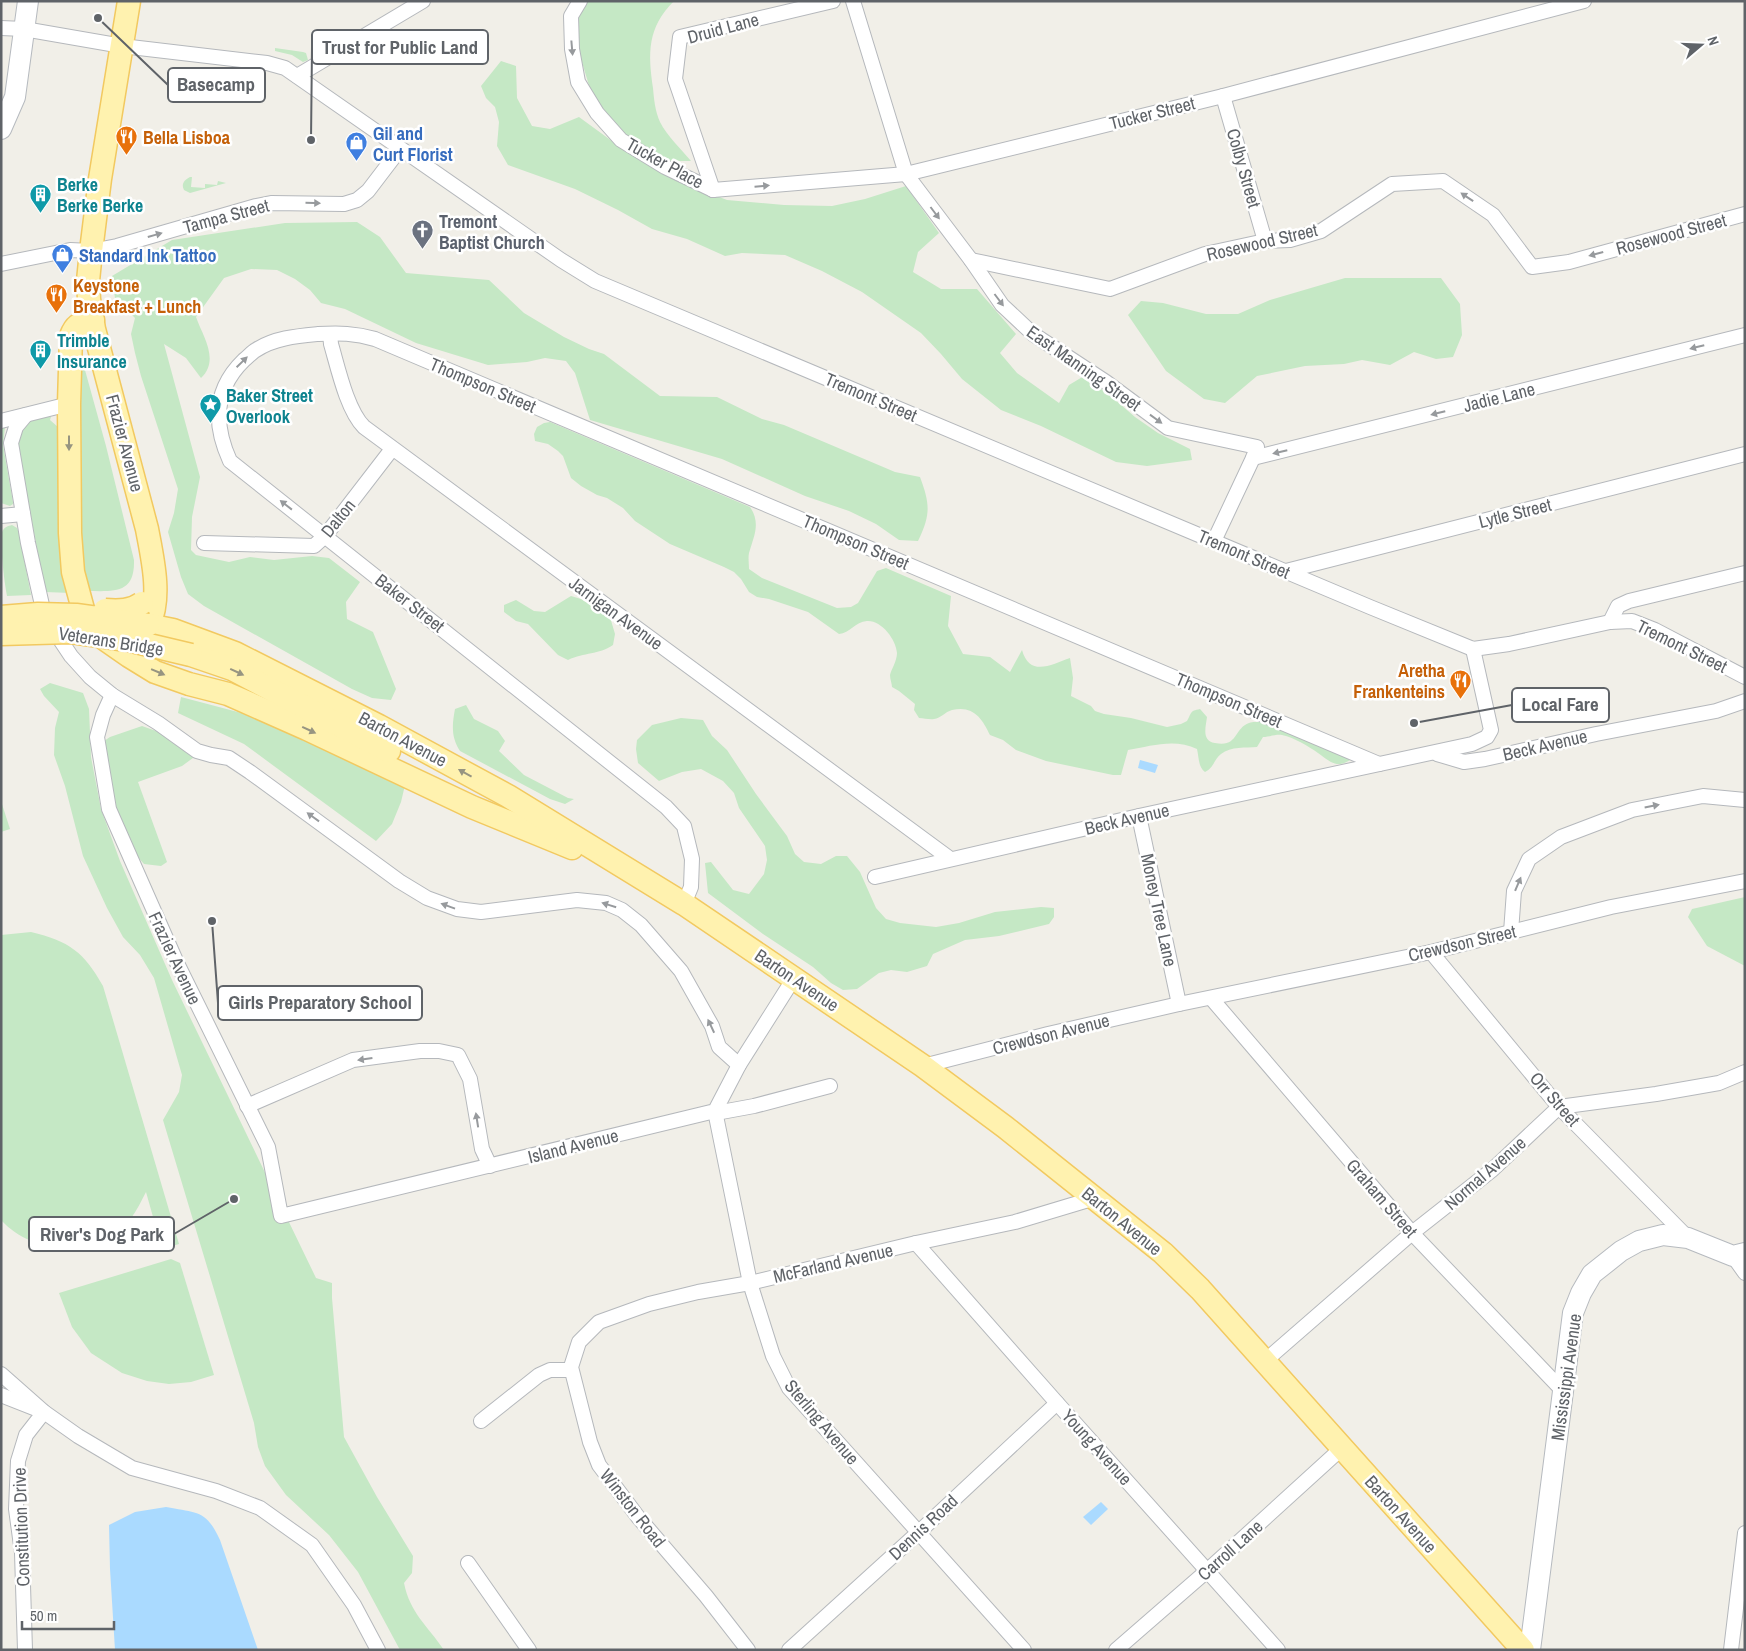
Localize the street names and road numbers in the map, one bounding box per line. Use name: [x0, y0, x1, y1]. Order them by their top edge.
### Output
street label: Druid Lane: [684, 6, 762, 50]
street label: Tucker Street: [1107, 90, 1197, 136]
street label: Colby Street: [1221, 126, 1267, 210]
street label: Tucker Place: [622, 131, 708, 195]
street label: Tampa Street: [180, 193, 272, 239]
street label: Rosewood Street: [1613, 207, 1729, 261]
street label: Rosewood Street: [1204, 217, 1320, 267]
street label: East Manning Street: [1022, 319, 1146, 417]
street label: Thompson Street: [426, 351, 540, 419]
street label: Tremont Street: [821, 366, 921, 428]
street label: Jadie Lane: [1461, 376, 1537, 418]
street label: Frazier Avenue: [100, 392, 150, 494]
street label: Lytle Street: [1476, 492, 1554, 534]
street label: Dalton: [315, 494, 361, 542]
street label: Thompson Street: [799, 508, 913, 576]
street label: Tremont Street: [1194, 523, 1294, 585]
street label: Baker Street: [370, 568, 450, 638]
street label: Jarnigan Avenue: [564, 570, 668, 656]
street label: Tremont Street: [1633, 613, 1731, 679]
street label: Veterans Bridge: [57, 620, 165, 662]
street label: Thompson Street: [1172, 666, 1286, 734]
street label: Barton Avenue: [354, 705, 452, 773]
street label: Beck Avenue: [1500, 723, 1590, 767]
street label: Beck Avenue: [1082, 797, 1172, 841]
street label: Money Tree Lane: [1135, 851, 1183, 969]
street label: Frazier Avenue: [143, 907, 207, 1009]
street label: Crewdson Street: [1406, 918, 1518, 968]
street label: Barton Avenue: [750, 943, 844, 1017]
street label: Crewdson Avenue: [990, 1007, 1112, 1061]
street label: Orr Street: [1524, 1066, 1586, 1132]
street label: Island Avenue: [525, 1123, 621, 1169]
street label: Normal Avenue: [1439, 1131, 1531, 1215]
street label: Graham Street: [1341, 1153, 1423, 1243]
street label: Barton Avenue: [1077, 1181, 1167, 1261]
street label: McFarland Avenue: [771, 1237, 895, 1289]
street label: Mississippi Avenue: [1545, 1312, 1587, 1442]
street label: Sterling Avenue: [779, 1374, 865, 1470]
street label: Young Avenue: [1056, 1403, 1138, 1491]
street label: Winston Road: [594, 1463, 672, 1553]
street label: Constitution Drive: [6, 1467, 36, 1587]
street label: Barton Avenue: [1359, 1470, 1443, 1558]
street label: Dennis Road: [883, 1488, 963, 1566]
street label: Carroll Lane: [1192, 1514, 1268, 1586]

